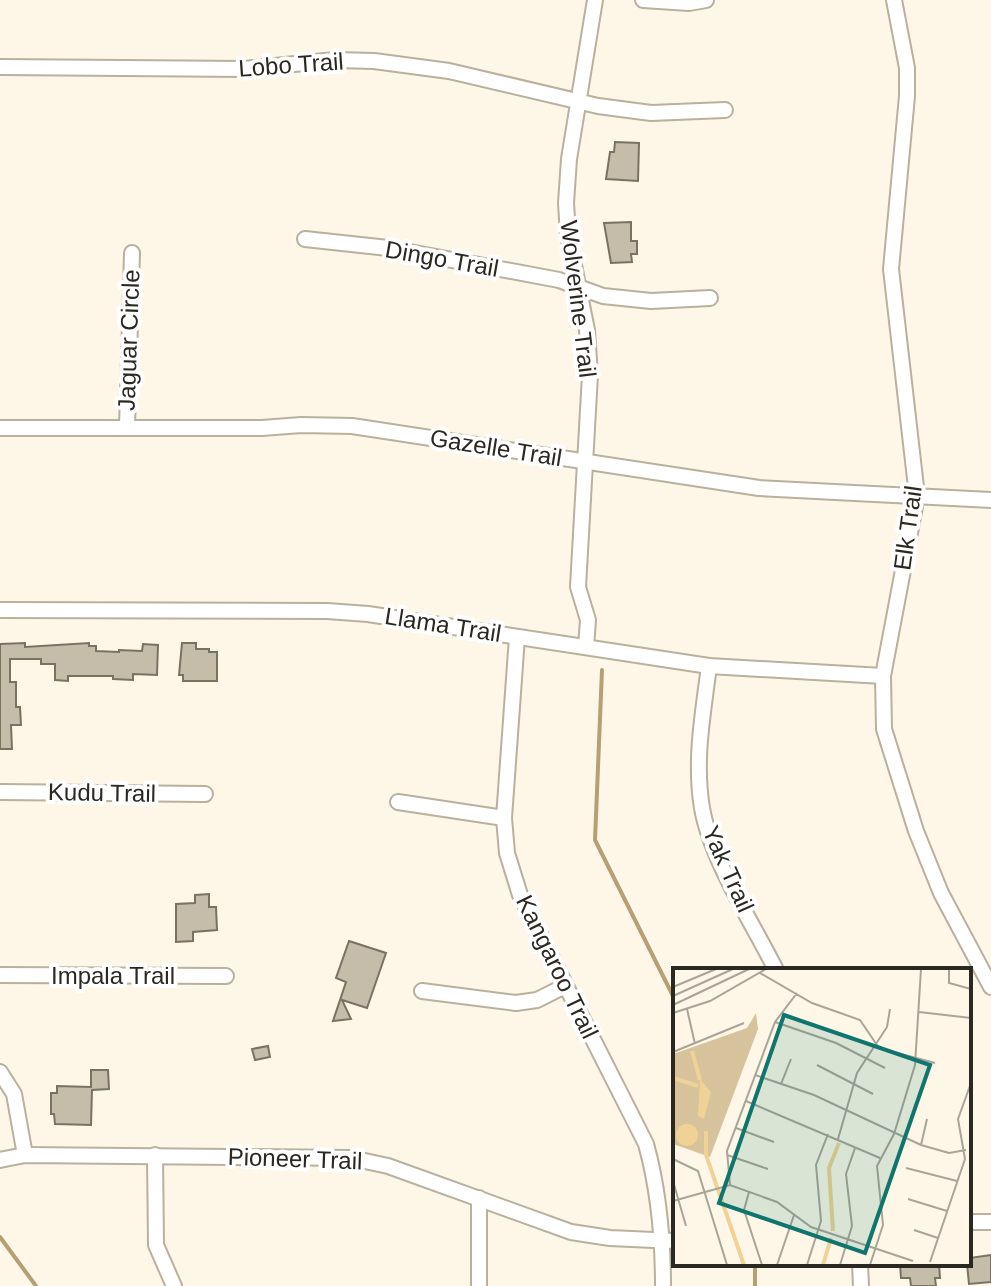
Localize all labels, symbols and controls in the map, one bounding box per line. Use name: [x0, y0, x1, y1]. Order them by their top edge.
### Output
street label: Lobo Trail: [237, 47, 344, 82]
street label: Wolverine Trail: [555, 219, 602, 379]
street label: Dingo Trail: [383, 235, 501, 282]
street label: Jaguar Circle: [113, 269, 144, 411]
street label: Gazelle Trail: [428, 424, 564, 471]
street label: Elk Trail: [888, 484, 927, 572]
street label: Llama Trail: [383, 602, 503, 647]
street label: Kudu Trail: [48, 778, 156, 807]
street label: Yak Trail: [697, 821, 759, 916]
street label: Kangaroo Trail: [511, 891, 604, 1043]
street label: Impala Trail: [51, 962, 175, 989]
inset map: [673, 968, 971, 1266]
street label: Pioneer Trail: [227, 1143, 363, 1174]

